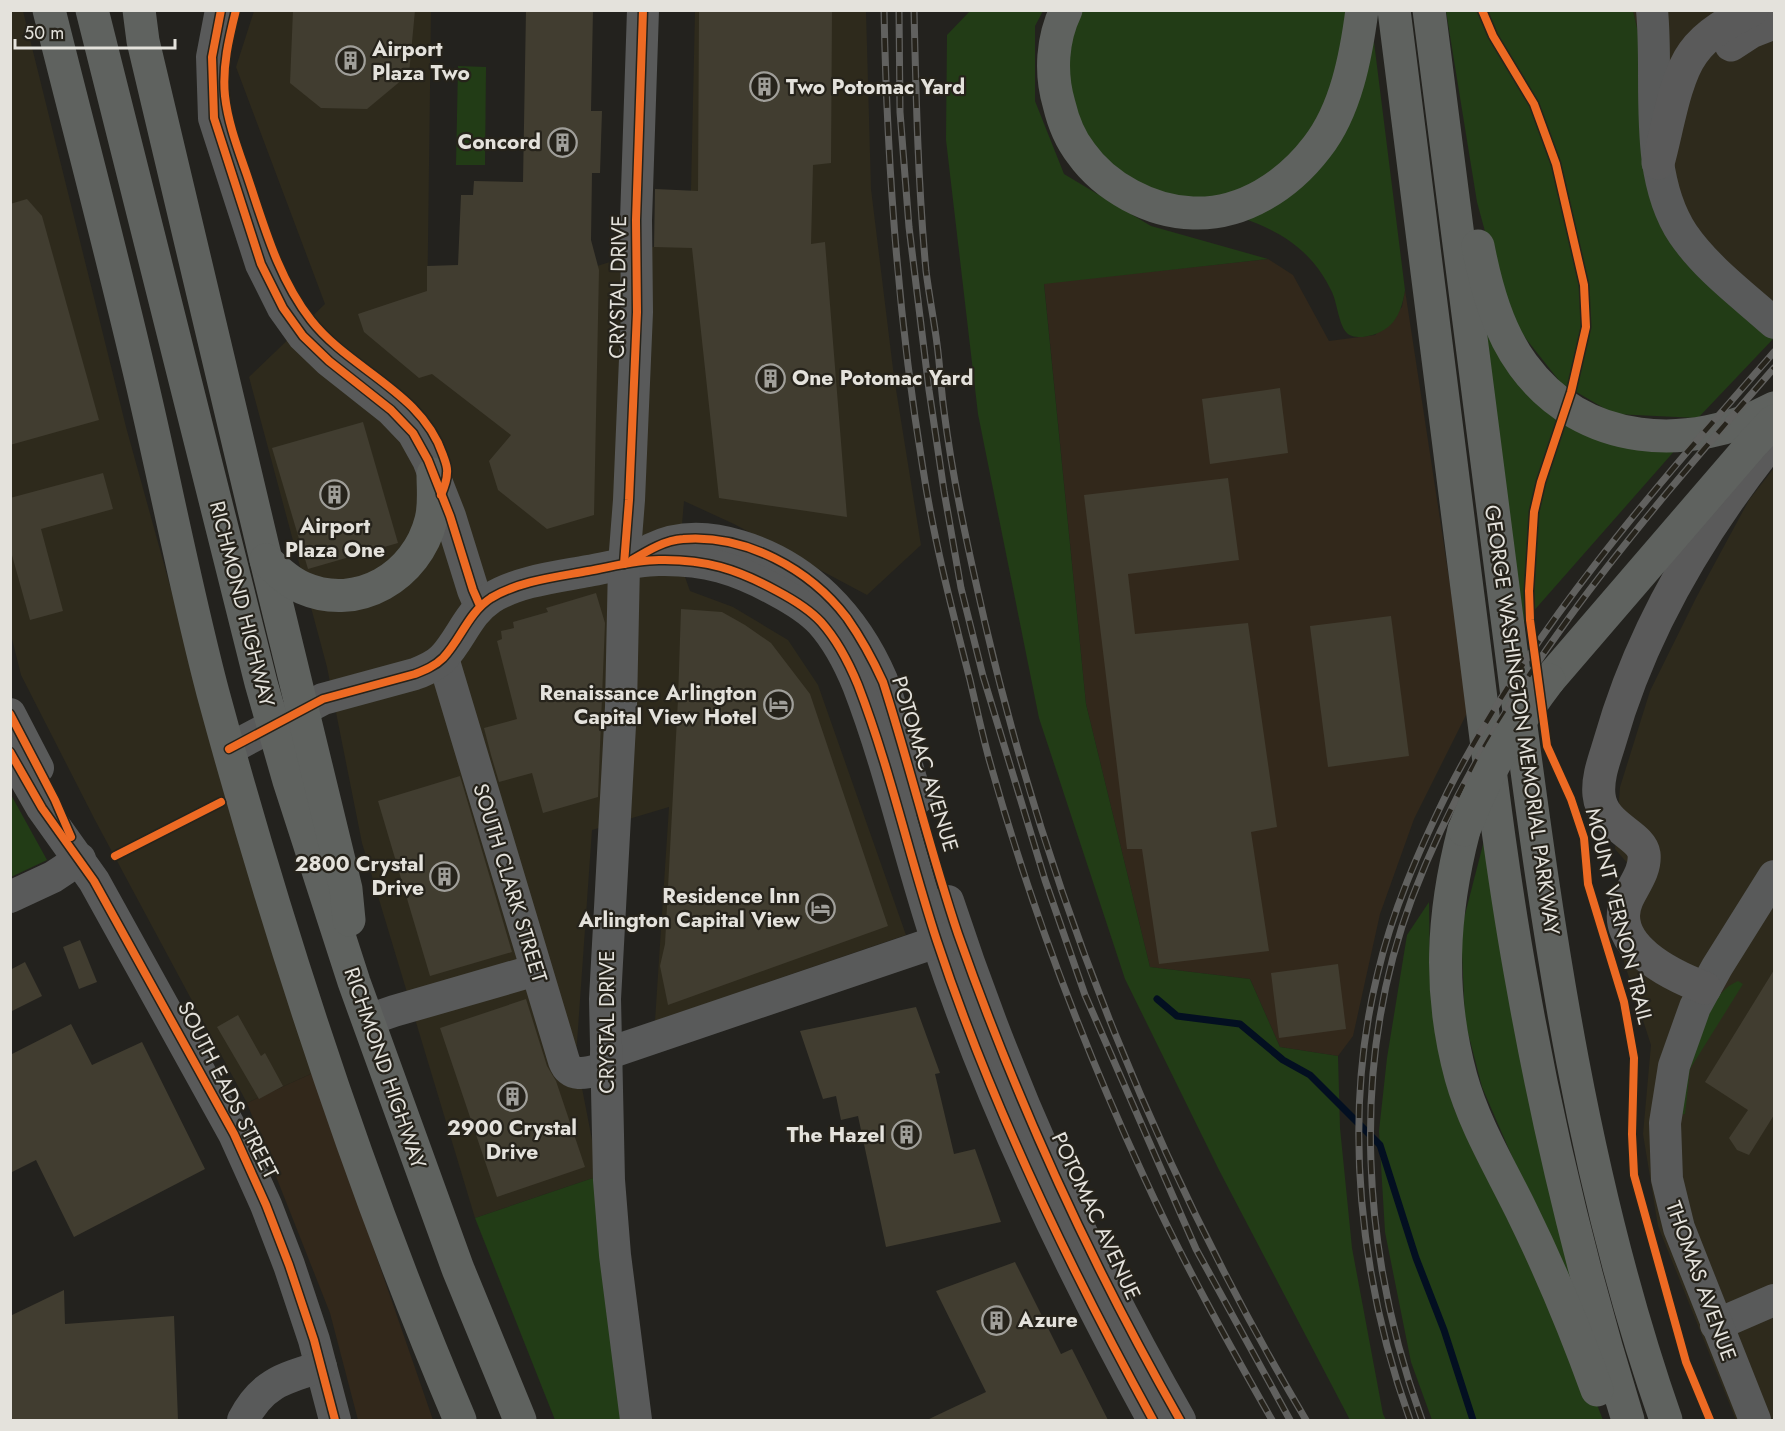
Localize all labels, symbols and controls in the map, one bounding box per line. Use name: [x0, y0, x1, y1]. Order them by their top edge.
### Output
scale bar: [15, 12, 176, 50]
text: 50 m: [24, 20, 64, 46]
place label: Airport Plaza Two: [371, 34, 470, 88]
building icon: Airport Plaza Two: [335, 45, 367, 77]
building icon: Two Potomac Yard: [749, 71, 781, 103]
place label: Two Potomac Yard: [786, 72, 965, 102]
building icon: Concord: [546, 126, 578, 158]
place label: Concord: [457, 127, 541, 157]
street label: CRYSTAL DRIVE: [602, 215, 634, 359]
building icon: One Potomac Yard: [755, 362, 787, 394]
place label: One Potomac Yard: [792, 363, 973, 393]
building icon: Airport Plaza One: [319, 479, 351, 511]
street label: RICHMOND HIGHWAY: [202, 498, 282, 710]
street label: GEORGE WASHINGTON MEMORIAL PARKWAY: [1477, 503, 1567, 937]
place label: Airport Plaza One: [285, 511, 385, 565]
street label: POTOMAC AVENUE: [884, 673, 966, 855]
place label: Renaissance Arlington Capital View Hotel: [539, 678, 757, 732]
hotel icon: Renaissance Arlington Capital View Hotel: [762, 689, 794, 721]
street label: SOUTH CLARK STREET: [465, 780, 555, 986]
street label: MOUNT VERNON TRAIL: [1578, 805, 1661, 1028]
place label: 2800 Crystal Drive: [295, 849, 424, 903]
building icon: 2800 Crystal Drive: [429, 860, 461, 892]
place label: Residence Inn Arlington Capital View: [577, 881, 801, 935]
hotel icon: Residence Inn Arlington Capital View: [805, 892, 837, 924]
street label: CRYSTAL DRIVE: [592, 950, 622, 1094]
street label: RICHMOND HIGHWAY: [336, 963, 434, 1173]
street label: SOUTH EADS STREET: [170, 996, 286, 1184]
building icon: 2900 Crystal Drive: [496, 1081, 528, 1113]
place label: 2900 Crystal Drive: [447, 1113, 577, 1167]
building icon: The Hazel: [890, 1119, 922, 1151]
place label: The Hazel: [787, 1120, 885, 1150]
street label: POTOMAC AVENUE: [1044, 1127, 1148, 1305]
street label: THOMAS AVENUE: [1658, 1197, 1744, 1365]
building icon: Azure: [981, 1304, 1013, 1336]
place label: Azure: [1017, 1305, 1078, 1335]

